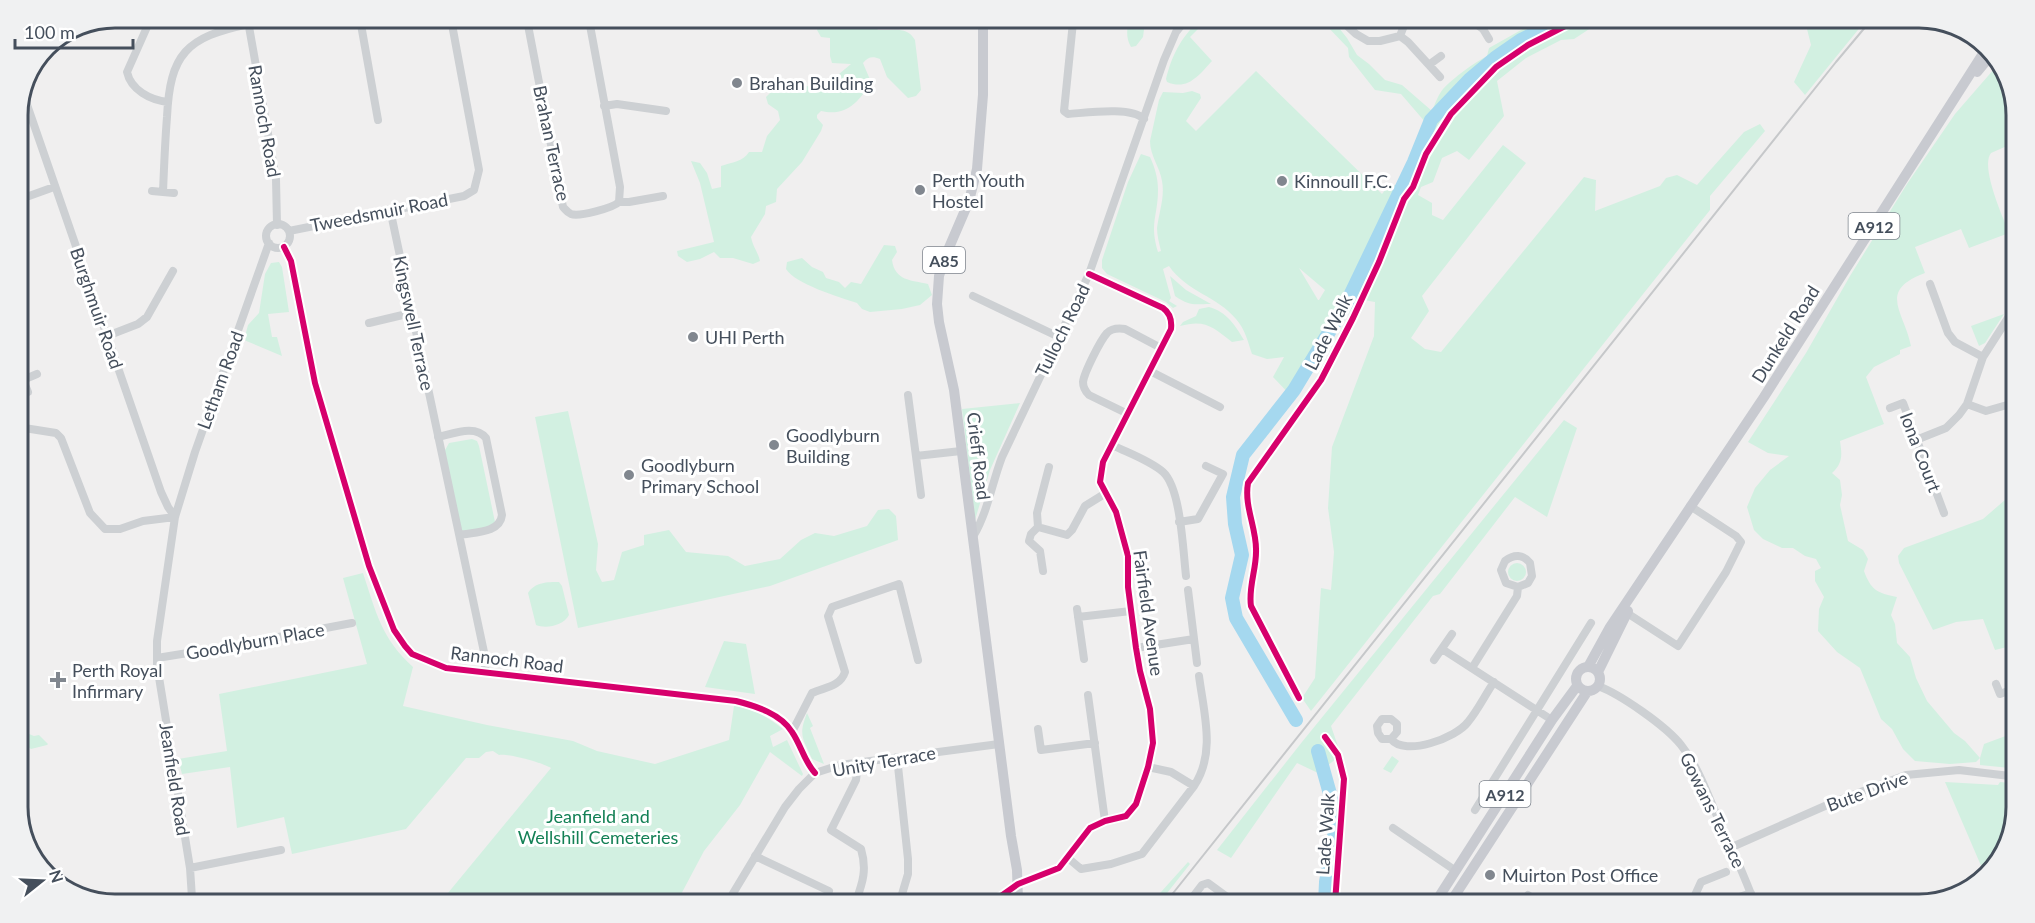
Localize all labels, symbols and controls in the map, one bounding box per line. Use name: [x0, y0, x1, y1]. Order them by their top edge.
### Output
scale bar: [15, 12, 134, 50]
text: 100 m: [24, 21, 75, 43]
street label: Rannoch Road: [244, 63, 286, 179]
place label: Brahan Building: [749, 72, 873, 94]
marker: Brahan Building: [730, 76, 744, 90]
street label: Brahan Terrace: [529, 83, 575, 203]
place label: Perth Youth Hostel: [932, 169, 1025, 212]
place label: Kinnoull F.C.: [1294, 170, 1392, 192]
marker: Kinnoull F.C.: [1275, 174, 1289, 188]
marker: Perth Youth Hostel: [913, 183, 927, 197]
street label: Tweedsmuir Road: [308, 188, 450, 236]
road number: A912: [1848, 213, 1900, 239]
street label: Burghmuir Road: [66, 244, 128, 372]
road number: A85: [923, 247, 965, 273]
street label: Kingswell Terrace: [389, 254, 439, 392]
street label: Tulloch Road: [1030, 280, 1094, 380]
street label: Dunkeld Road: [1746, 281, 1824, 387]
street label: Lade Walk: [1300, 290, 1357, 374]
place label: UHI Perth: [705, 326, 785, 348]
street label: Letham Road: [192, 328, 248, 432]
marker: UHI Perth: [686, 330, 700, 344]
street label: Iona Court: [1896, 409, 1946, 496]
street label: Crieff Road: [963, 411, 995, 501]
place label: Goodlyburn Building: [786, 424, 880, 467]
marker: Goodlyburn Building: [767, 438, 781, 452]
place label: Goodlyburn Primary School: [641, 454, 759, 497]
marker: Goodlyburn Primary School: [622, 468, 636, 482]
street label: Fairfield Avenue: [1129, 549, 1169, 677]
street label: Goodlyburn Place: [184, 618, 326, 664]
street label: Rannoch Road: [449, 641, 565, 677]
place label: Perth Royal Infirmary: [72, 659, 162, 702]
marker: Perth Royal Infirmary: [49, 671, 67, 689]
street label: Jeanfield Road: [155, 721, 195, 837]
street label: Unity Terrace: [831, 741, 937, 781]
street label: Gowans Terrace: [1676, 749, 1750, 871]
street label: Bute Drive: [1823, 766, 1911, 816]
road number: A912: [1480, 781, 1530, 807]
street label: Lade Walk: [1311, 791, 1339, 876]
park label: Jeanfield and Wellshill Cemeteries: [518, 805, 678, 848]
north arrow: [12, 851, 72, 911]
place label: Muirton Post Office: [1502, 864, 1658, 886]
text: N: [46, 867, 68, 885]
marker: Muirton Post Office: [1483, 868, 1497, 882]

